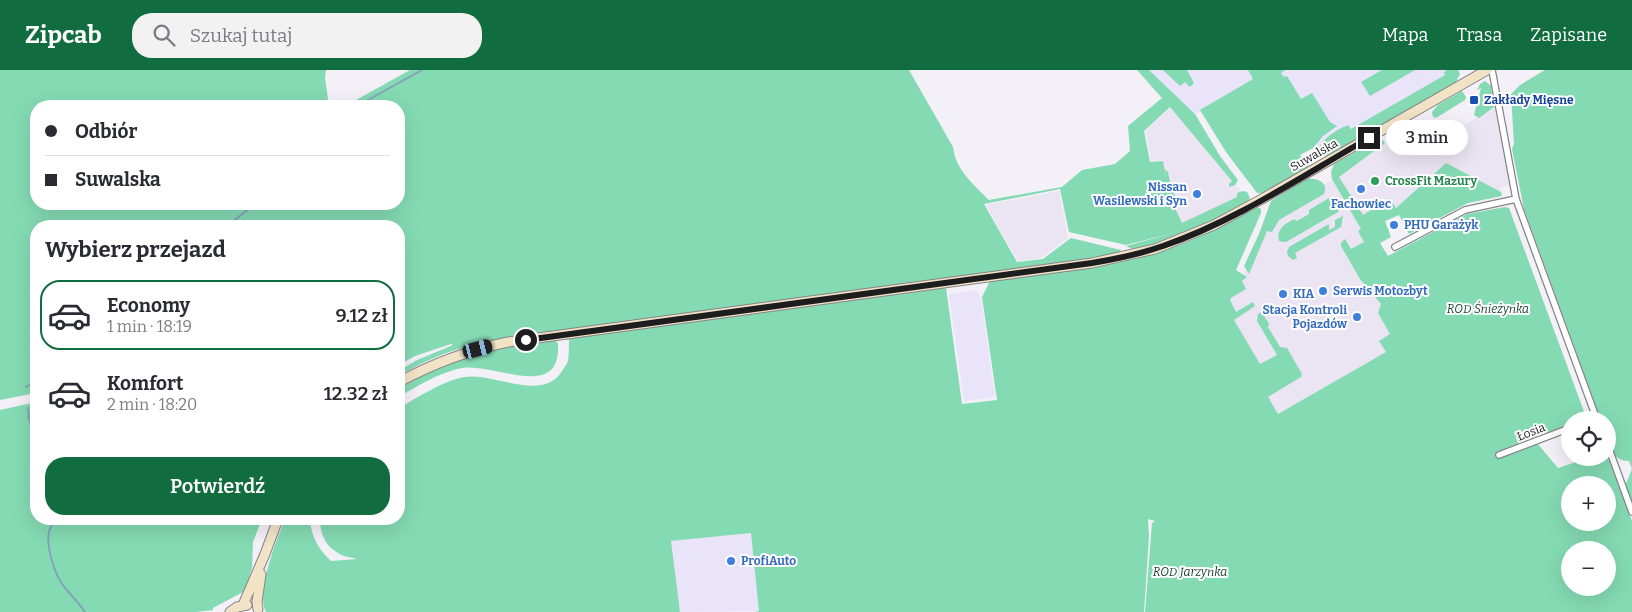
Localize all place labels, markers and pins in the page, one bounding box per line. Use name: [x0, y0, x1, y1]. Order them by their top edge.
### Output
place label: Zakłady Mięsne: [1484, 93, 1574, 107]
marker: Zakłady Mięsne: [1468, 94, 1480, 106]
place label: CrossFit Mazury: [1385, 174, 1477, 188]
marker: CrossFit Mazury: [1369, 175, 1381, 187]
place label: Nissan Wasilewski i Syn: [1093, 180, 1187, 208]
marker: Fachowiec: [1355, 183, 1367, 195]
marker: Nissan Wasilewski i Syn: [1191, 188, 1203, 200]
place label: Fachowiec: [1331, 197, 1391, 211]
place label: PHU Garażyk: [1404, 218, 1479, 232]
marker: PHU Garażyk: [1388, 219, 1400, 231]
place label: Serwis Motozbyt: [1333, 284, 1428, 298]
marker: Serwis Motozbyt: [1317, 285, 1329, 297]
place label: KIA: [1293, 287, 1314, 301]
marker: KIA: [1277, 288, 1289, 300]
place label: Stacja Kontroli Pojazdów: [1262, 303, 1348, 332]
marker: Stacja Kontroli Pojazdów: [1351, 311, 1363, 323]
place label: ProfiAuto: [741, 554, 796, 568]
marker: ProfiAuto: [725, 555, 737, 567]

